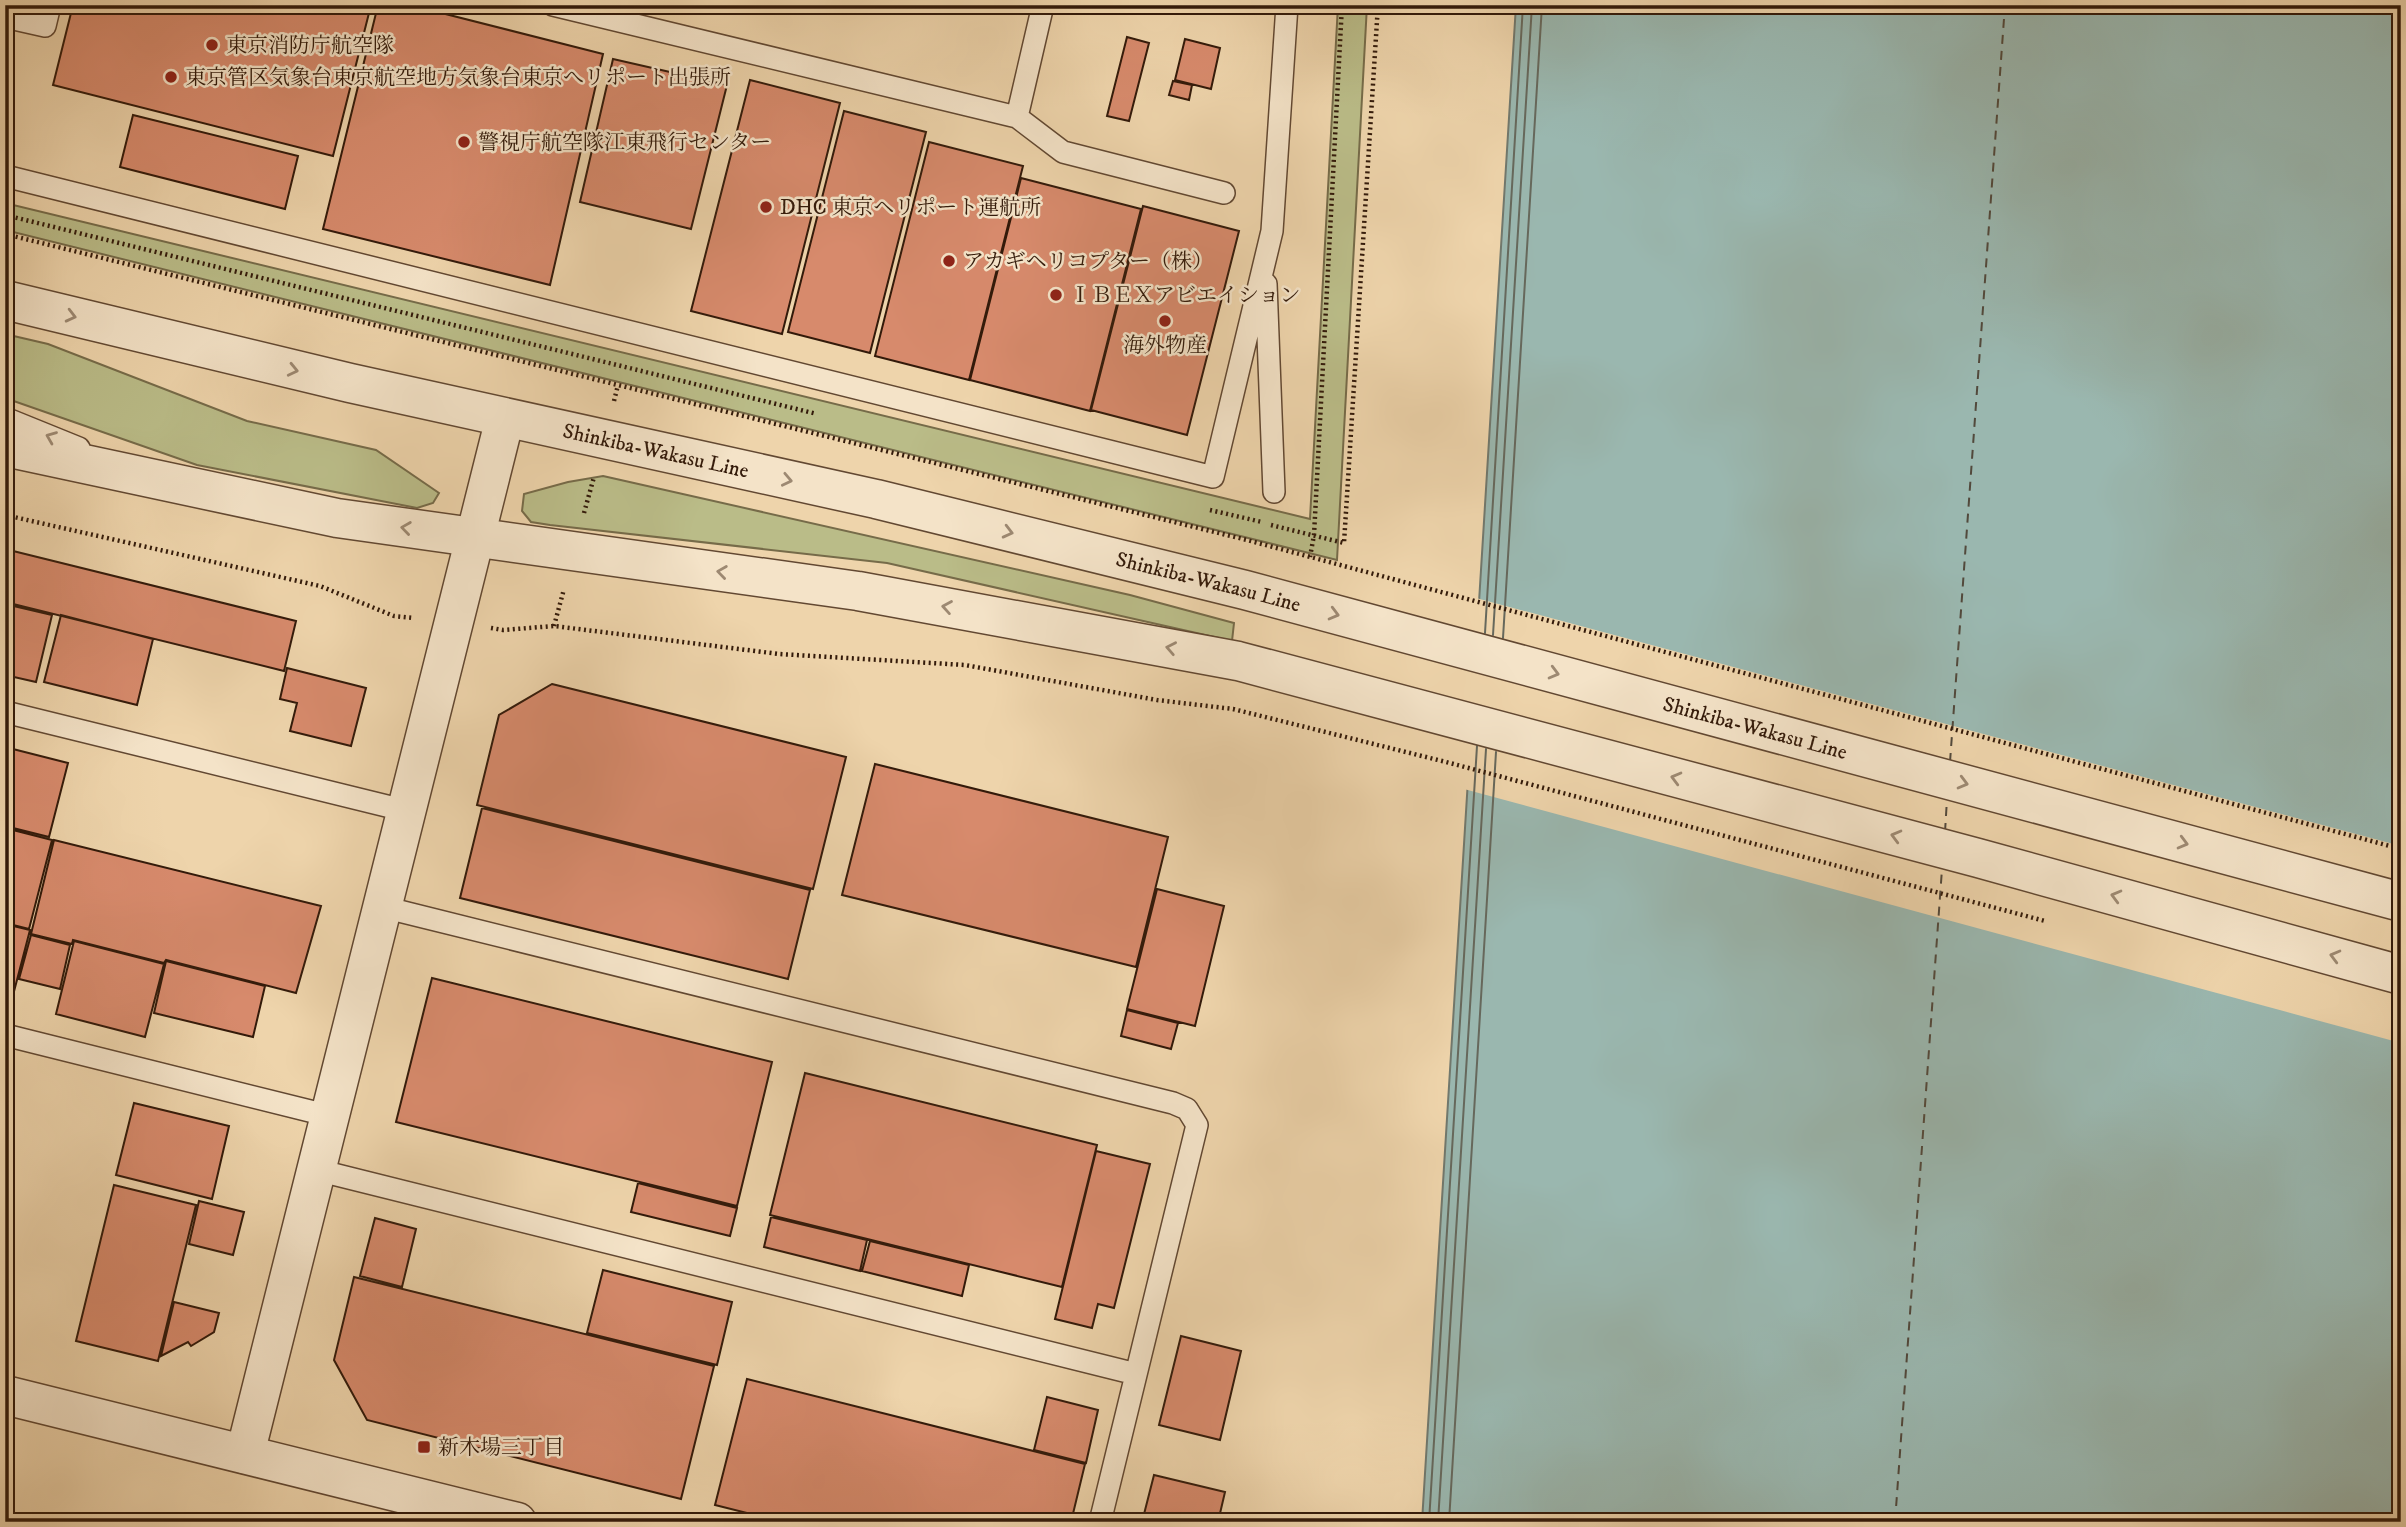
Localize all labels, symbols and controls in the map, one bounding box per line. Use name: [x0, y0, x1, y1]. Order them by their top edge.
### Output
place label: 東京消防庁航空隊: [226, 33, 394, 59]
marker: 東京消防庁航空隊: [204, 37, 220, 53]
place label: 東京管区気象台東京航空地方気象台東京へリポート出張所: [185, 65, 731, 91]
marker: 東京管区気象台東京航空地方気象台東京へリポート出張所: [163, 69, 179, 85]
place label: 警視庁航空隊江東飛行センター: [478, 130, 771, 156]
marker: 警視庁航空隊江東飛行センター: [456, 134, 472, 150]
place label: DHC 東京ヘリポート運航所: [780, 195, 1041, 221]
marker: DHC 東京ヘリポート運航所: [758, 199, 774, 215]
place label: アカギヘリコプター（株）: [963, 249, 1213, 275]
marker: アカギヘリコプター（株）: [941, 253, 957, 269]
place label: ＩＢＥＸアビエイション: [1070, 283, 1301, 309]
marker: ＩＢＥＸアビエイション: [1048, 287, 1064, 303]
one-way arrow: [65, 308, 77, 322]
marker: 海外物産: [1157, 313, 1173, 329]
place label: 海外物産: [1123, 333, 1207, 359]
one-way arrow: [287, 362, 299, 376]
street label: Shinkiba-Wakasu Line: [560, 418, 751, 485]
one-way arrow: [45, 431, 57, 445]
one-way arrow: [781, 472, 793, 486]
one-way arrow: [400, 520, 412, 535]
one-way arrow: [1002, 524, 1014, 538]
street label: Shinkiba-Wakasu Line: [1113, 547, 1304, 619]
one-way arrow: [716, 565, 728, 580]
one-way arrow: [941, 600, 953, 615]
one-way arrow: [1328, 606, 1340, 620]
one-way arrow: [1165, 642, 1177, 657]
one-way arrow: [1548, 665, 1560, 679]
street label: Shinkiba-Wakasu Line: [1660, 691, 1850, 766]
one-way arrow: [1670, 772, 1682, 786]
one-way arrow: [1957, 775, 1969, 790]
one-way arrow: [1890, 830, 1902, 845]
one-way arrow: [2176, 834, 2188, 849]
one-way arrow: [2110, 890, 2122, 904]
one-way arrow: [2329, 950, 2341, 965]
place label: 新木場三丁目: [438, 1435, 564, 1461]
marker: 新木場三丁目: [416, 1439, 432, 1455]

